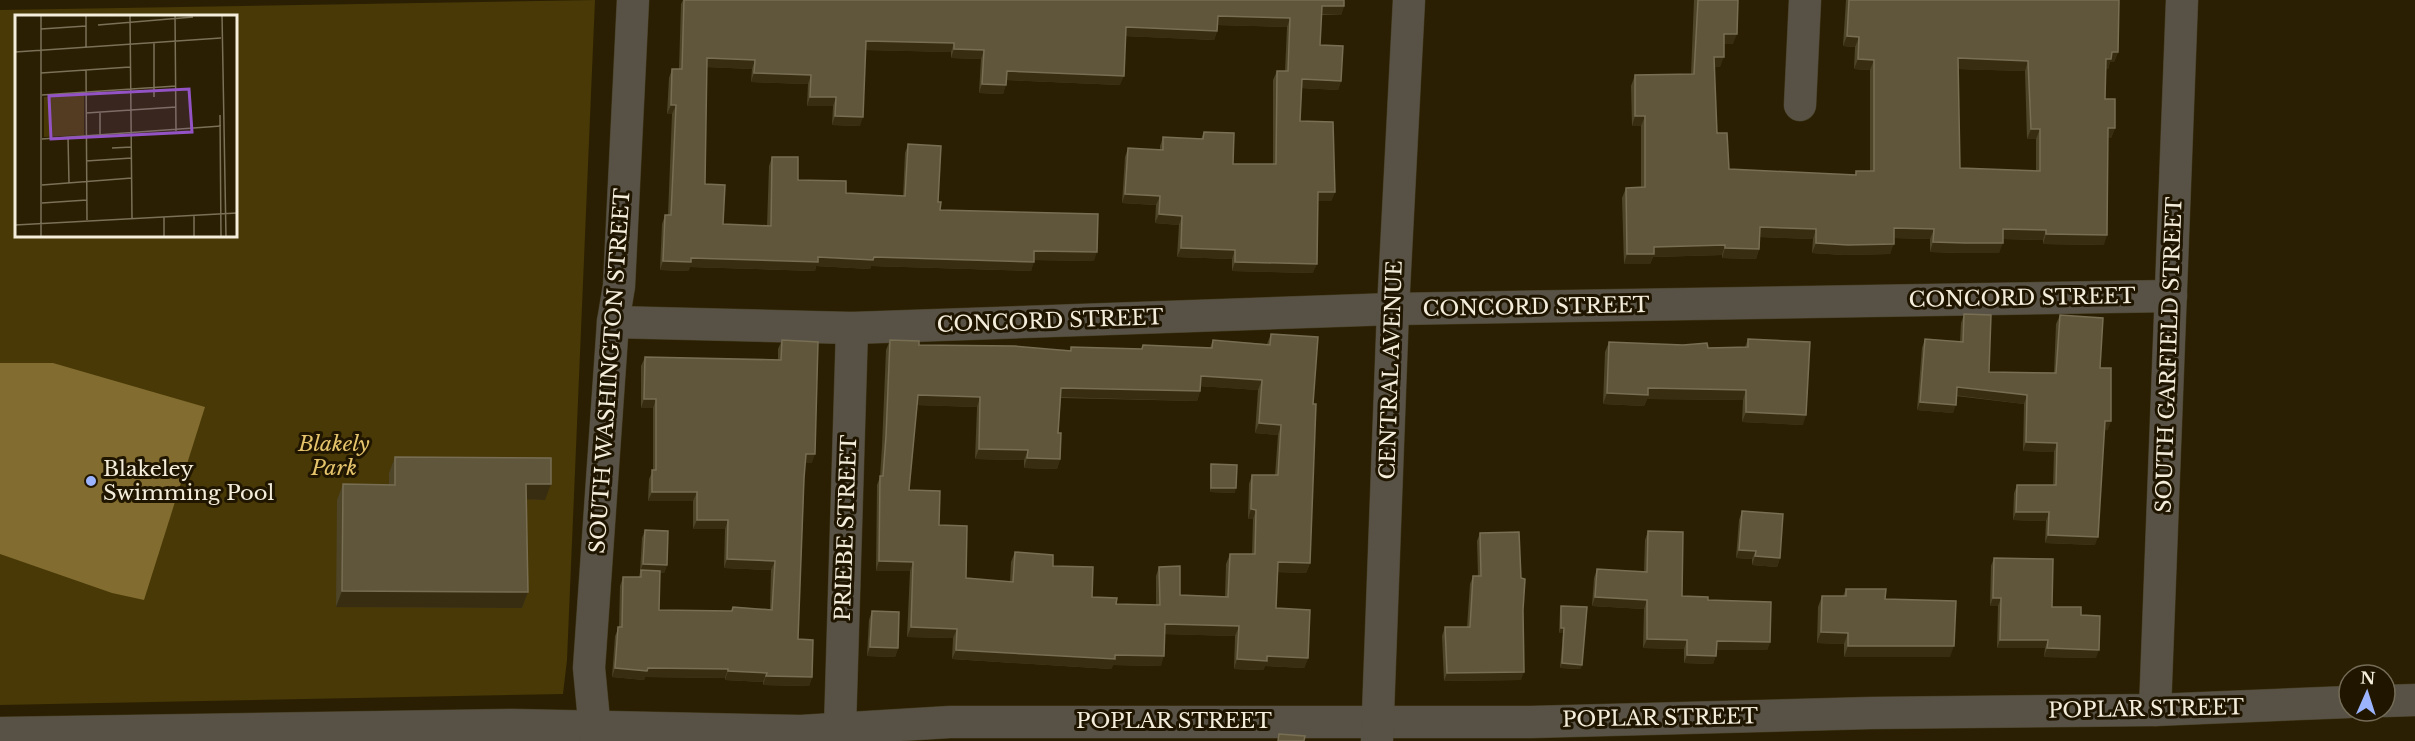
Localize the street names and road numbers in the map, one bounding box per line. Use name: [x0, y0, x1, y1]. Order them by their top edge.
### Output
street label: SOUTH WASHINGTON STREET: [584, 187, 636, 554]
street label: SOUTH GARFIELD STREET: [2150, 196, 2188, 514]
street label: CENTRAL AVENUE: [1374, 260, 1408, 480]
street label: CONCORD STREET: [1908, 283, 2136, 313]
street label: CONCORD STREET: [1422, 292, 1650, 322]
street label: CONCORD STREET: [936, 304, 1164, 338]
street label: PRIEBE STREET: [830, 434, 862, 622]
street label: POPLAR STREET: [2048, 694, 2244, 724]
street label: POPLAR STREET: [1562, 703, 1758, 733]
street label: POPLAR STREET: [1076, 708, 1272, 734]

